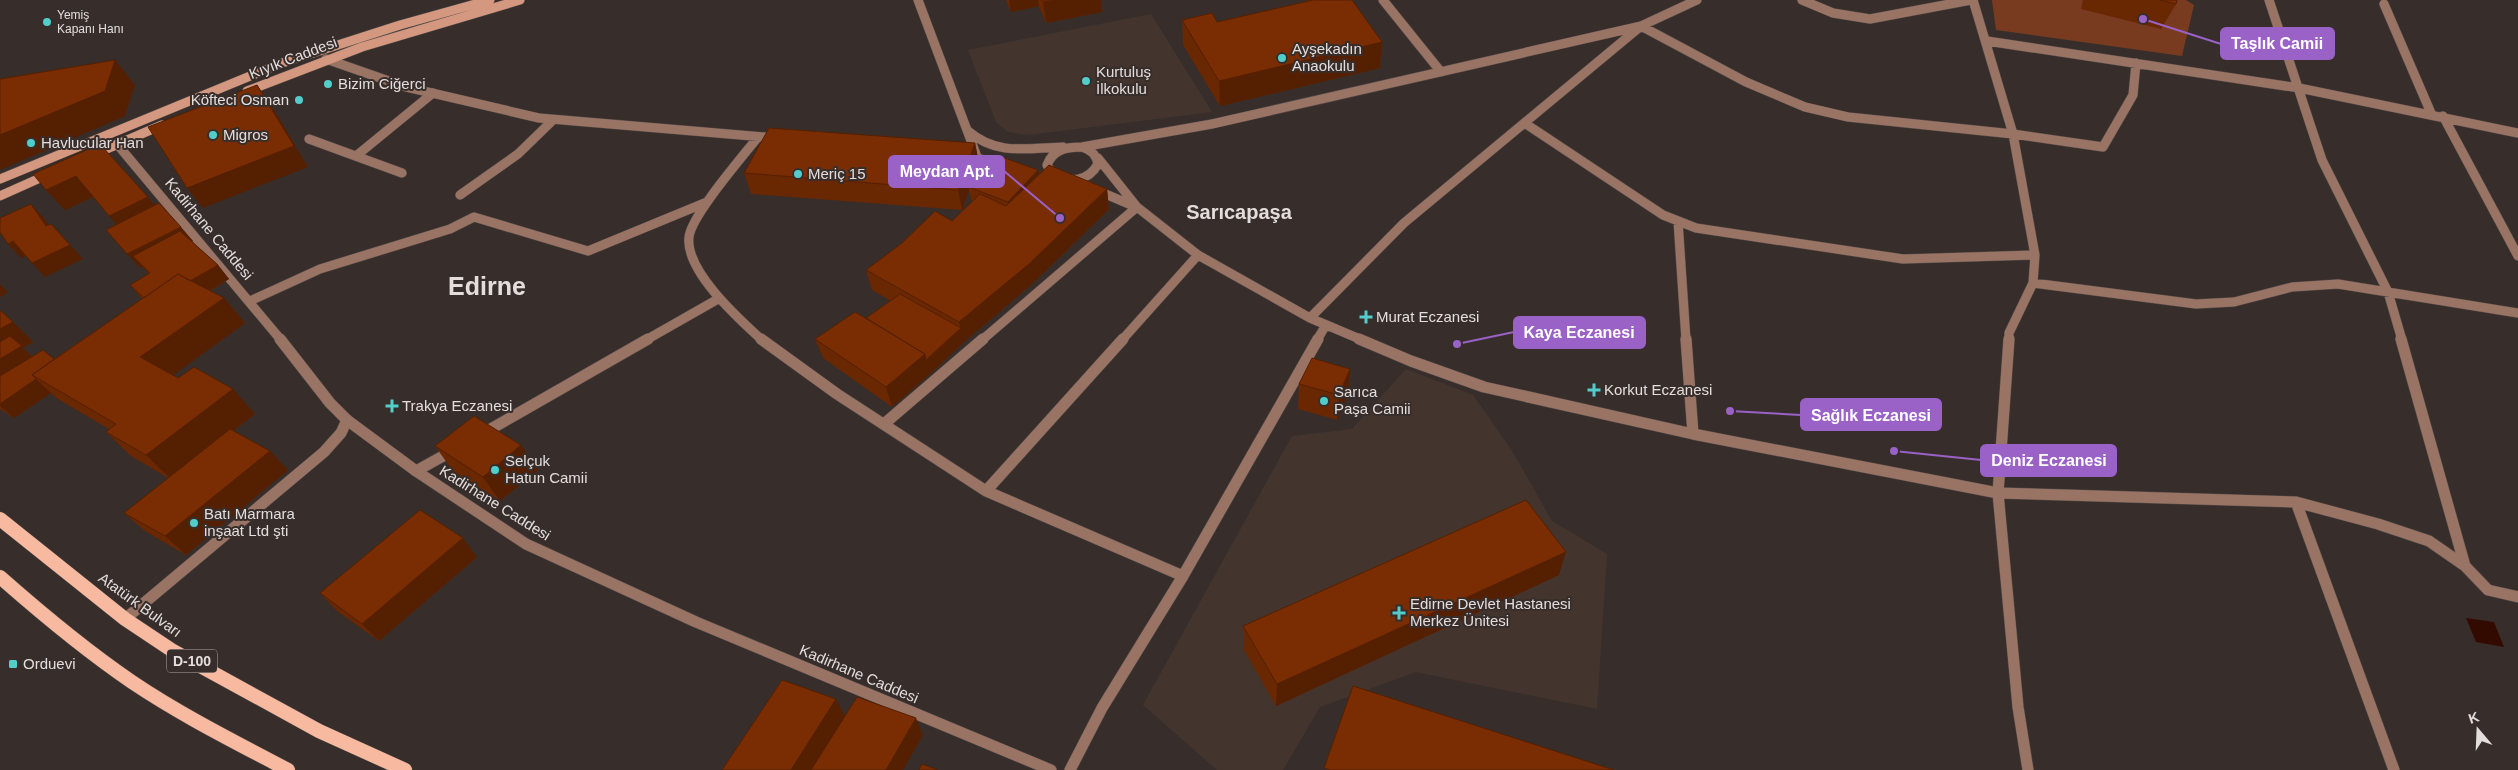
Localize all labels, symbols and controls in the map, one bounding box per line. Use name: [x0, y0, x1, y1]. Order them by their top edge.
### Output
place label: Yemiş Kapanı Hanı: [57, 8, 124, 36]
marker: Yemiş Kapanı Hanı: [41, 16, 53, 28]
callout: Taşlık Camii: [2221, 28, 2334, 59]
street label: Kıyık Caddesi: [247, 33, 339, 82]
text: Taşlık Camii: [2231, 35, 2323, 52]
place label: Ayşekadın Anaokulu: [1292, 40, 1362, 74]
marker: Ayşekadın Anaokulu: [1276, 52, 1288, 64]
place label: Kurtuluş İlkokulu: [1096, 63, 1151, 97]
place label: Bizim Ciğerci: [338, 75, 426, 92]
marker: Kurtuluş İlkokulu: [1080, 75, 1092, 87]
marker: Bizim Ciğerci: [322, 78, 334, 90]
place label: Köfteci Osman: [191, 91, 289, 108]
marker: Köfteci Osman: [293, 94, 305, 106]
place label: Migros: [223, 126, 268, 143]
marker: Migros: [207, 129, 219, 141]
place label: Havlucular Han: [41, 134, 144, 151]
marker: Havlucular Han: [25, 137, 37, 149]
callout: Meydan Apt.: [889, 156, 1004, 187]
text: Meydan Apt.: [900, 163, 994, 180]
place label: Meriç 15: [808, 165, 866, 182]
marker: Meriç 15: [792, 168, 804, 180]
street label: Kadirhane Caddesi: [162, 174, 257, 283]
district label: Sarıcapaşa: [1186, 201, 1293, 223]
district label: Edirne: [448, 272, 526, 300]
place label: Murat Eczanesi: [1376, 308, 1479, 325]
marker: Murat Eczanesi: [1360, 311, 1372, 323]
callout: Kaya Eczanesi: [1514, 317, 1645, 348]
text: Kaya Eczanesi: [1523, 324, 1635, 341]
place label: Korkut Eczanesi: [1604, 381, 1712, 398]
place label: Sarıca Paşa Camii: [1334, 383, 1411, 417]
marker: Korkut Eczanesi: [1588, 384, 1600, 396]
marker: Sarıca Paşa Camii: [1318, 395, 1330, 407]
place label: Trakya Eczanesi: [402, 397, 512, 414]
callout: Sağlık Eczanesi: [1801, 399, 1941, 430]
marker: Trakya Eczanesi: [386, 400, 398, 412]
text: Sağlık Eczanesi: [1811, 407, 1931, 424]
callout: Deniz Eczanesi: [1981, 445, 2116, 476]
place label: Selçuk Hatun Camii: [505, 452, 588, 486]
text: Deniz Eczanesi: [1991, 452, 2107, 469]
street label: Kadirhane Caddesi: [437, 462, 554, 544]
marker: Selçuk Hatun Camii: [489, 464, 501, 476]
place label: Batı Marmara inşaat Ltd şti: [204, 505, 296, 539]
marker: Batı Marmara inşaat Ltd şti: [188, 517, 200, 529]
street label: Atatürk Bulvarı: [96, 569, 185, 640]
place label: Edirne Devlet Hastanesi Merkez Ünitesi: [1410, 595, 1571, 629]
marker: Edirne Devlet Hastanesi Merkez Ünitesi: [1392, 606, 1406, 620]
street label: Kadirhane Caddesi: [797, 641, 921, 706]
road number: D-100: [167, 649, 217, 672]
place label: Orduevi: [23, 655, 76, 672]
marker: Orduevi: [7, 658, 19, 670]
north arrow: [2453, 705, 2503, 755]
text: K: [2466, 708, 2481, 727]

